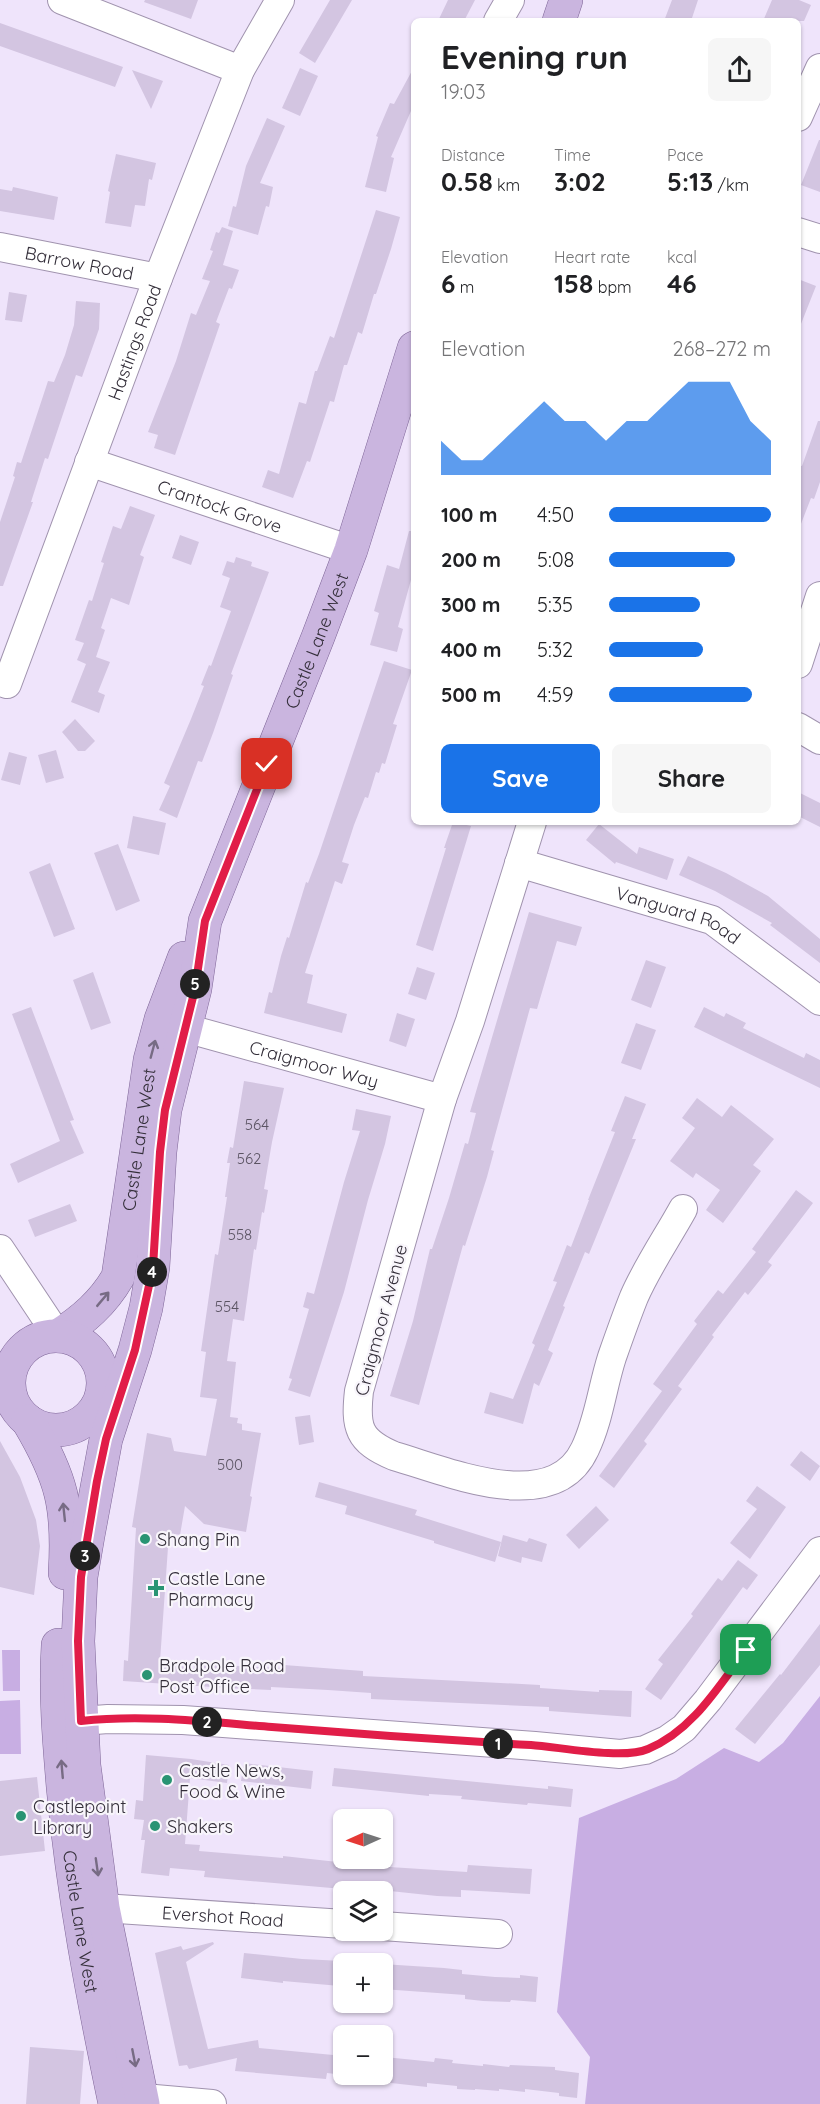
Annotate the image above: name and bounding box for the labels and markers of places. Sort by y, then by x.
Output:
pin [241,738,292,789]
pin: 5 [180,969,210,999]
pin: 4 [137,1257,167,1287]
place label: Shang Pin [157,1528,240,1551]
marker: Shang Pin [138,1532,152,1546]
pin: 3 [70,1541,100,1571]
place label: Castle Lane Pharmacy [168,1567,265,1611]
marker: Castle Lane Pharmacy [149,1581,163,1595]
pin [720,1624,771,1675]
place label: Bradpole Road Post Office [159,1654,285,1698]
marker: Bradpole Road Post Office [140,1668,154,1682]
pin: 2 [192,1707,222,1737]
pin: 1 [483,1729,513,1759]
place label: Castle News, Food & Wine [179,1759,285,1803]
marker: Castle News, Food & Wine [160,1773,174,1787]
place label: Castlepoint Library [33,1795,126,1839]
marker: Castlepoint Library [14,1809,28,1823]
place label: Shakers [167,1815,233,1838]
marker: Shakers [148,1819,162,1833]

